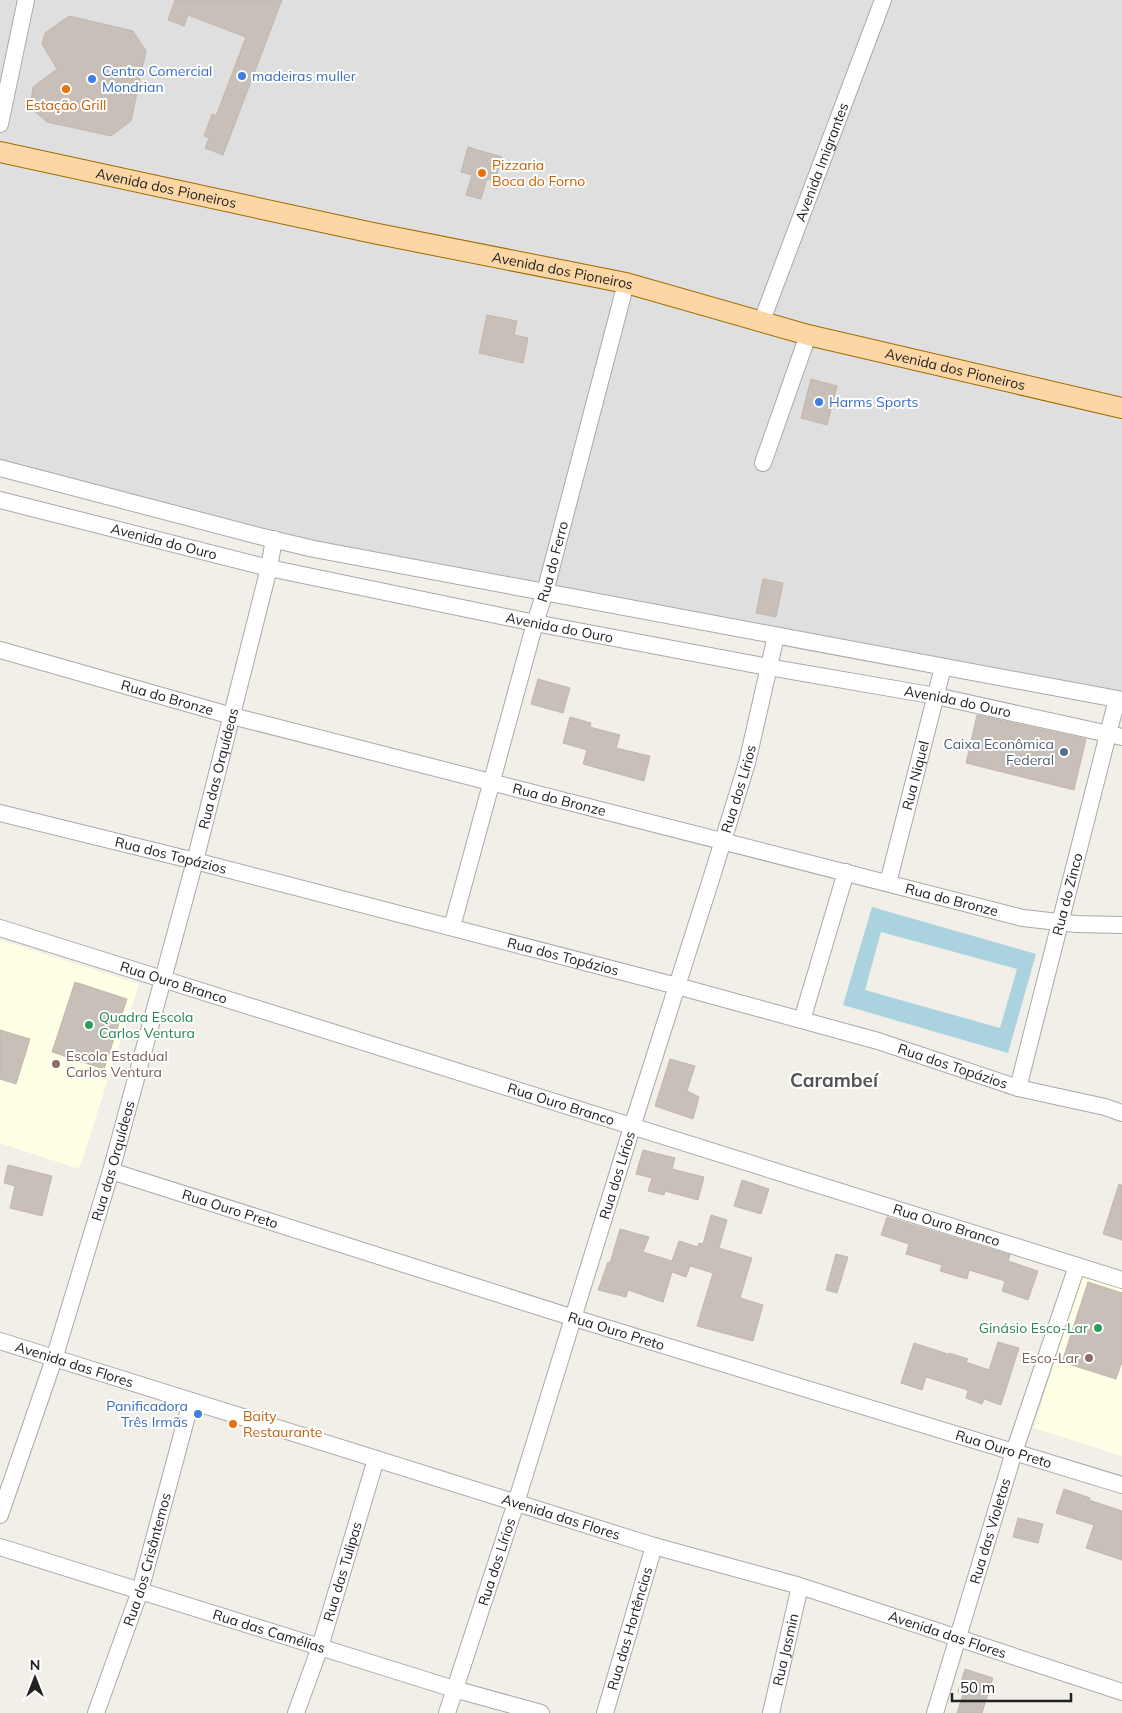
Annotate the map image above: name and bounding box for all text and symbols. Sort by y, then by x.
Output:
place label: Centro Comercial Mondrian [102,62,212,96]
place label: madeiras muller [252,67,357,85]
marker: madeiras muller [236,70,248,82]
marker: Centro Comercial Mondrian [86,73,98,85]
marker: Estação Grill [60,83,72,95]
place label: Estação Grill [26,96,106,114]
street label: Avenida Imigrantes [791,100,852,224]
place label: Pizzaria Boca do Forno [492,156,585,190]
street label: Avenida dos Pioneiros [94,164,238,212]
marker: Pizzaria Boca do Forno [476,167,488,179]
street label: Avenida dos Pioneiros [490,248,635,294]
street label: Avenida dos Pioneiros [883,344,1027,394]
place label: Harms Sports [829,393,919,411]
marker: Harms Sports [813,396,825,408]
street label: Avenida do Ouro [109,519,219,563]
street label: Rua do Ferro [533,519,572,605]
street label: Avenida do Ouro [504,608,615,647]
street label: Rua do Bronze [119,676,216,719]
street label: Avenida do Ouro [903,682,1013,721]
street label: Rua das Orquídeas [194,706,242,831]
place label: Caixa Econômica Federal [943,735,1054,769]
street label: Rua Niquel [898,739,933,812]
street label: Rua dos Lírios [717,743,760,835]
marker: Caixa Econômica Federal [1058,746,1070,758]
street label: Rua do Bronze [511,779,608,820]
street label: Rua dos Topázios [113,833,229,878]
street label: Rua do Zinco [1048,851,1086,937]
street label: Rua do Bronze [903,879,1000,920]
street label: Rua dos Topázios [505,933,621,980]
street label: Rua Ouro Branco [118,957,229,1008]
place label: Quadra Escola Carlos Ventura [99,1008,195,1042]
marker: Quadra Escola Carlos Ventura [83,1019,95,1031]
street label: Rua dos Topázios [896,1039,1010,1093]
place label: Escola Estadual Carlos Ventura [66,1047,168,1081]
marker: Escola Estadual Carlos Ventura [50,1058,62,1070]
district label: Carambeí [790,1068,879,1092]
street label: Rua Ouro Branco [505,1079,617,1129]
street label: Rua das Orquídeas [87,1099,139,1223]
street label: Rua dos Lírios [595,1129,639,1222]
street label: Rua Ouro Preto [180,1185,280,1233]
street label: Rua Ouro Branco [891,1200,1002,1250]
street label: Rua Ouro Preto [566,1308,667,1354]
place label: Ginásio Esco-Lar [979,1319,1089,1337]
marker: Ginásio Esco-Lar [1092,1322,1104,1334]
street label: Avenida das Flores [13,1337,136,1391]
place label: Esco-Lar [1022,1349,1080,1367]
marker: Esco-Lar [1083,1352,1095,1364]
place label: Panificadora Três Irmãs [106,1397,188,1431]
place label: Baity Restaurante [243,1407,322,1441]
marker: Panificadora Três Irmãs [192,1408,204,1420]
marker: Baity Restaurante [227,1418,239,1430]
street label: Rua Ouro Preto [953,1426,1054,1472]
street label: Rua das Violetas [966,1476,1015,1586]
street label: Avenida das Flores [500,1490,623,1544]
street label: Rua dos Crisântemos [119,1491,175,1629]
street label: Rua dos Lírios [474,1516,519,1608]
street label: Rua das Tulipas [319,1519,366,1624]
street label: Rua das Hortências [603,1565,656,1692]
street label: Rua das Camélias [211,1605,328,1657]
street label: Avenida das Flores [886,1607,1009,1662]
street label: Rua Jasmin [768,1612,802,1688]
north arrow [10,1653,60,1703]
text: N [30,1656,40,1674]
scale bar [952,1670,1071,1702]
text: 50 m [960,1678,995,1697]

